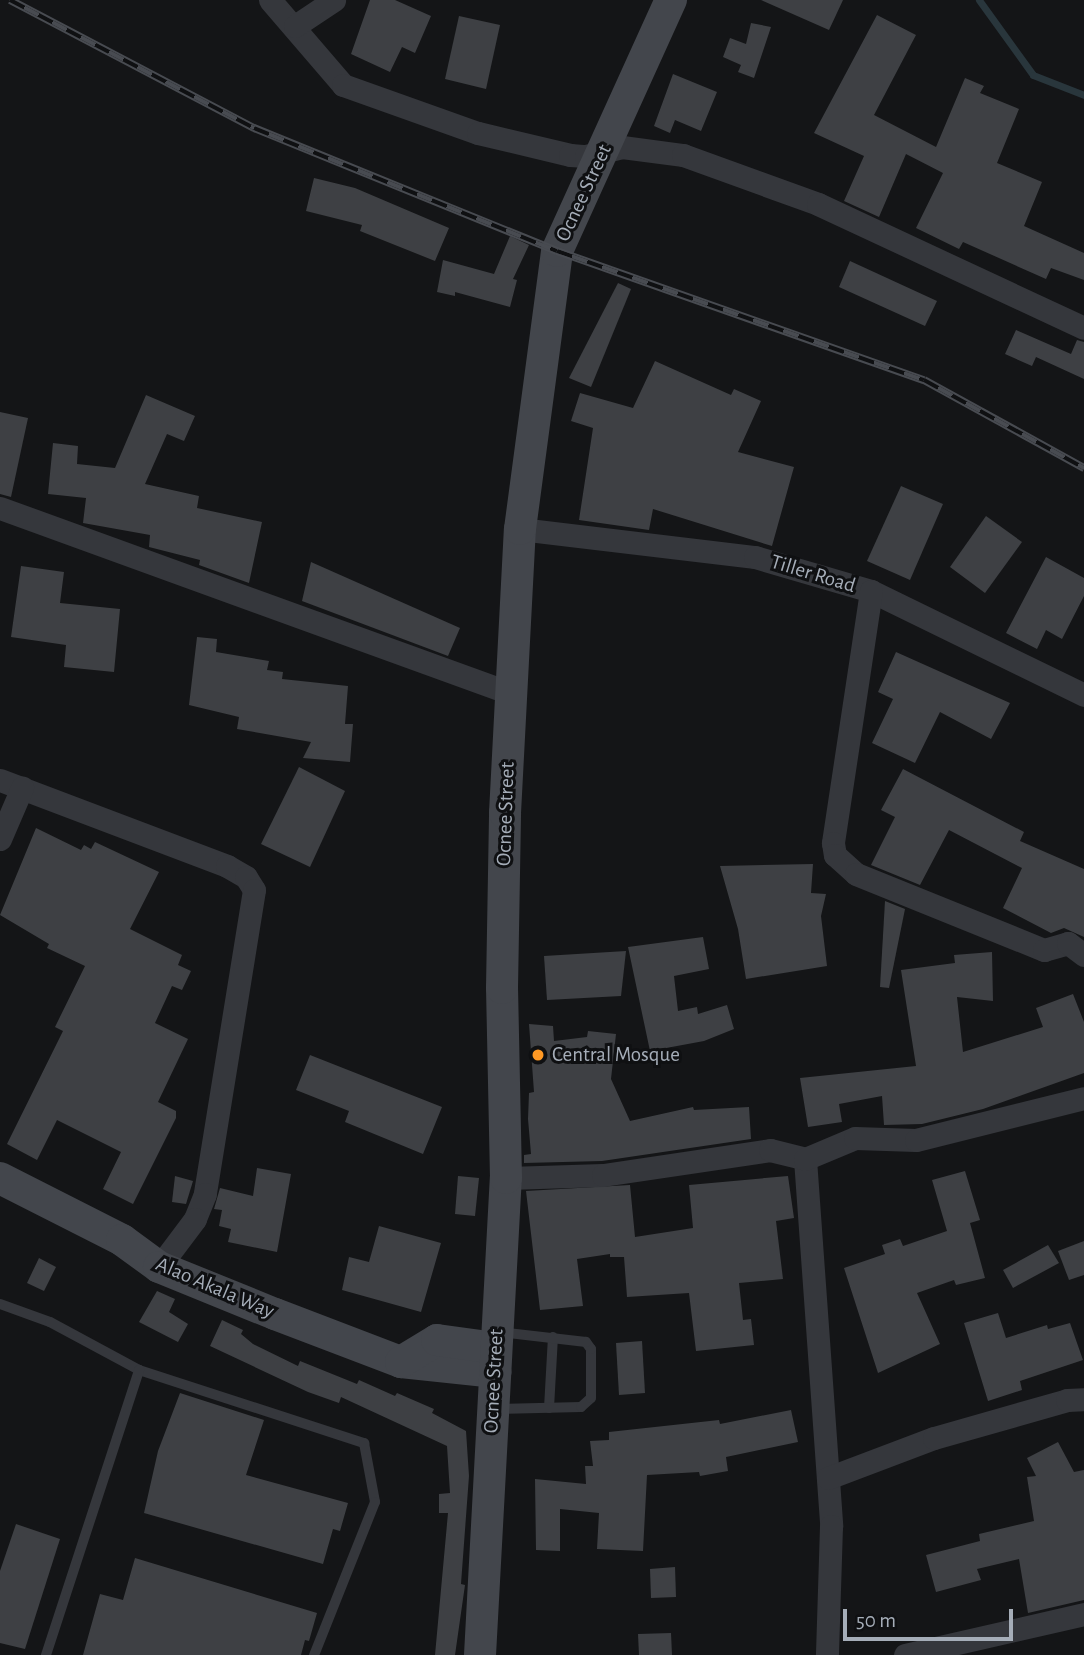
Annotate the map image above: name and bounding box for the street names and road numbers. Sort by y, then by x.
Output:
street label: Ocnee Street [551,140,617,246]
street label: Tiller Road [768,549,858,599]
street label: Ocnee Street [492,761,520,867]
street label: Alao Akala Way [152,1252,278,1324]
street label: Ocnee Street [479,1328,509,1434]

